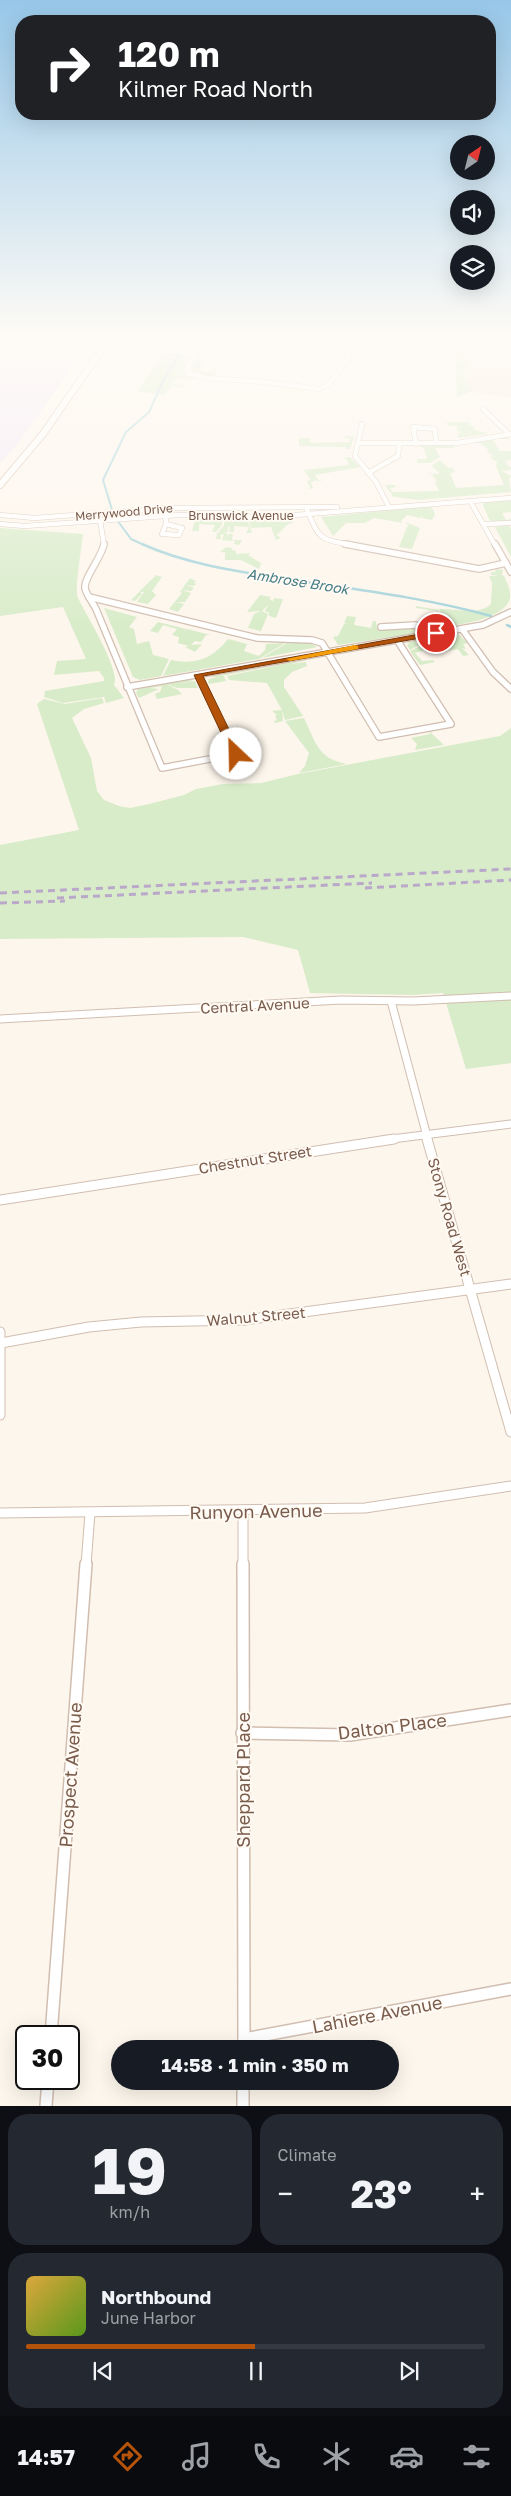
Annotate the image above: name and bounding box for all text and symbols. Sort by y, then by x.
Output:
text: 120 m [118,33,220,75]
icon: right [35,35,100,100]
text: Kilmer Road North [118,75,313,102]
north arrow [450,135,495,180]
map controls [450,135,495,290]
button: sound [450,190,495,235]
button: layers [450,245,495,290]
street label: Merrywood Drive [74,500,174,524]
street label: Brunswick Avenue [188,508,294,523]
water label: Ambrose Brook [246,565,352,598]
pin [415,612,457,654]
icon: arrive [422,619,450,647]
position arrow [209,727,261,779]
street label: Central Avenue [200,993,311,1017]
street label: Chestnut Street [197,1141,313,1177]
street label: Stony Road West [424,1156,476,1278]
street label: Walnut Street [206,1303,306,1329]
street label: Runyon Avenue [189,1499,323,1523]
street label: Prospect Avenue [54,1702,86,1848]
street label: Dalton Place [336,1708,448,1744]
street label: Sheppard Place [232,1712,254,1848]
street label: Lahiere Avenue [310,1991,444,2037]
speed limit sign: 30 [15,2025,80,2090]
text: 14:58 · 1 min · 350 m [161,2053,349,2076]
text: 19 [92,2130,167,2208]
text: Climate [278,2145,337,2165]
text: 23° [351,2171,412,2216]
text: − [278,2177,293,2210]
text: + [470,2177,485,2210]
text: km/h [109,2202,150,2222]
text: Northbound [101,2285,211,2308]
text: June Harbor [101,2308,196,2328]
icon: previous [89,2357,117,2385]
icon: pause [242,2357,270,2385]
icon: next [395,2357,423,2385]
icon: directions [110,2439,145,2474]
icon: music [179,2439,214,2474]
icon: phone [249,2439,284,2474]
icon: climate [319,2439,354,2474]
icon: car [389,2439,424,2474]
icon: filters [459,2439,494,2474]
text: 14:57 [17,2443,75,2470]

